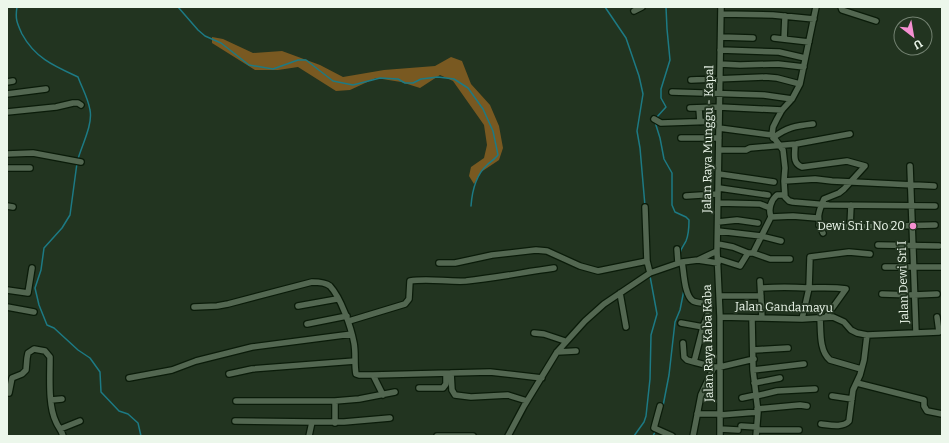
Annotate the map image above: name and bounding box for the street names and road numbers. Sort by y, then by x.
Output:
street label: Jalan Raya Munggu - Kapal [700,64,716,214]
street label: Jalan Dewi Sri I [895,240,911,325]
street label: Jalan Raya Kaba Kaba [700,284,716,403]
street label: Jalan Gandamayu [734,299,834,315]

